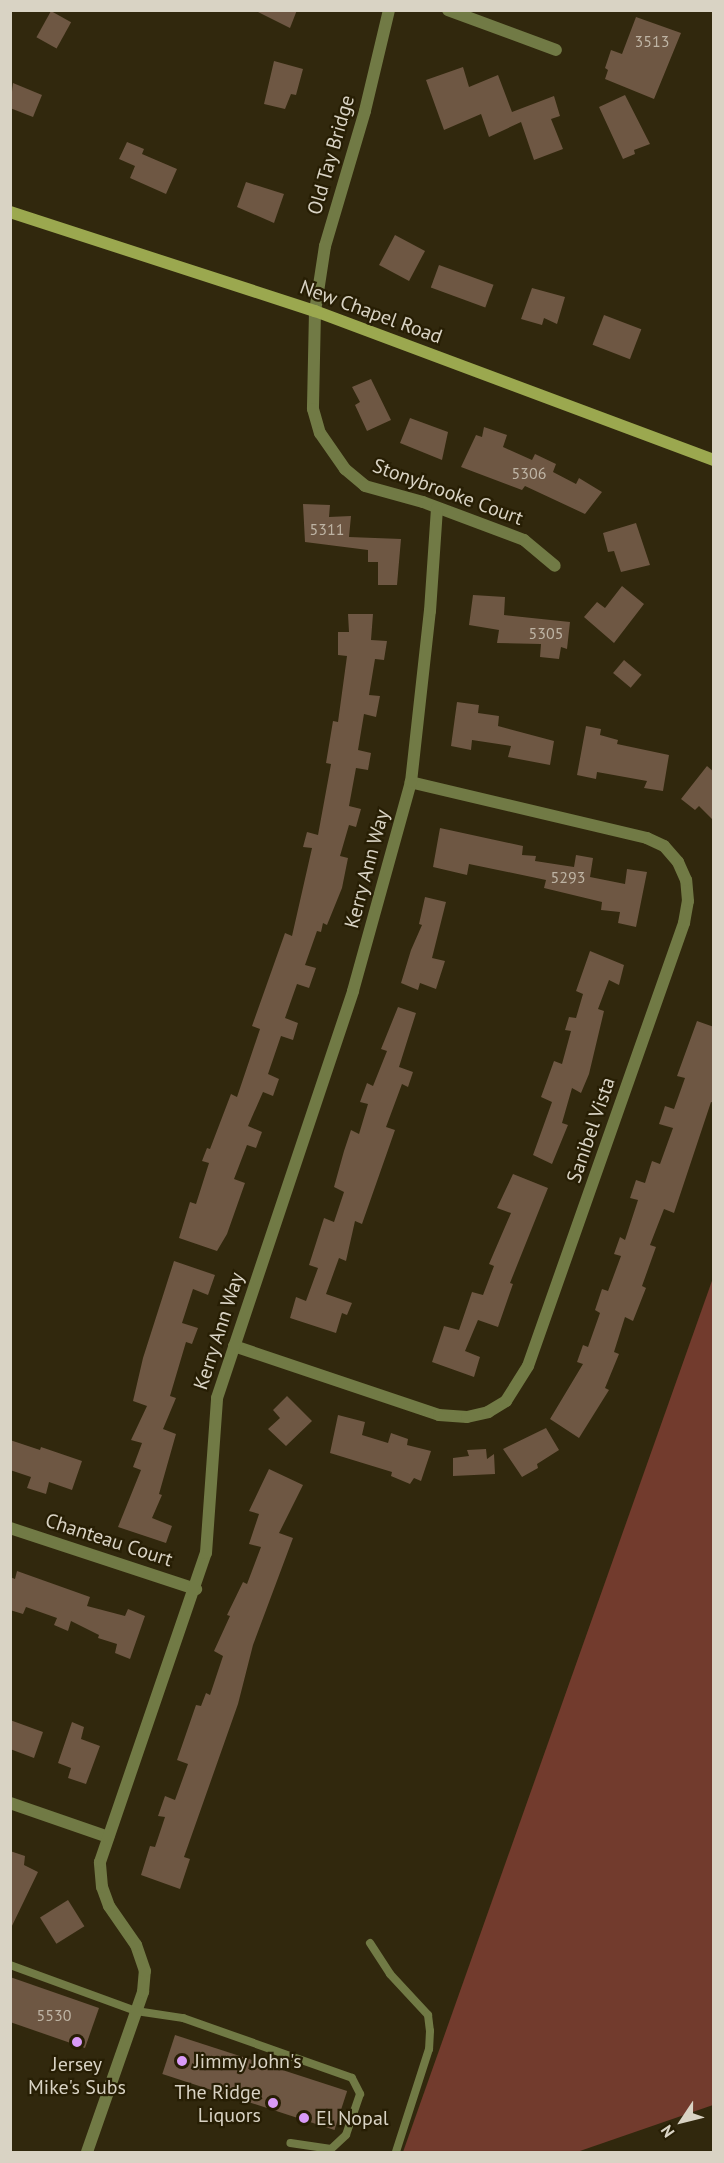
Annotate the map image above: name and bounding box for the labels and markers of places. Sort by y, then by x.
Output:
marker: Jersey Mike's Subs [70,2035,84,2049]
place label: Jimmy John's [194,2049,302,2073]
place label: Jersey Mike's Subs [28,2052,126,2099]
marker: Jimmy John's [175,2054,189,2068]
place label: The Ridge Liquors [175,2080,261,2127]
marker: The Ridge Liquors [266,2096,280,2110]
place label: El Nopal [316,2106,389,2130]
marker: El Nopal [297,2111,311,2125]

